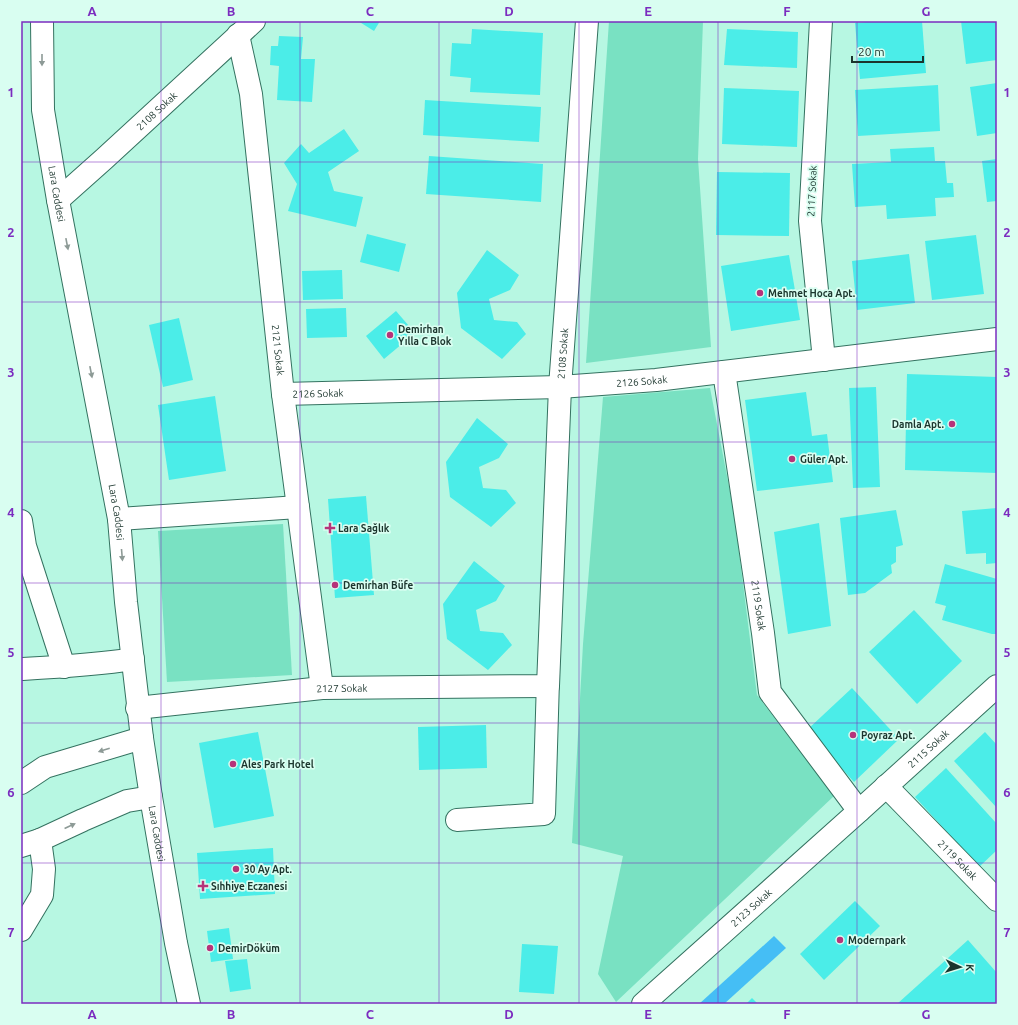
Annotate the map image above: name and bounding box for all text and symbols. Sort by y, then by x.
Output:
text: A [87,4,97,18]
text: B [227,4,236,18]
text: C [366,4,375,18]
text: D [504,4,514,18]
text: E [644,4,652,18]
text: F [783,4,791,18]
text: G [922,4,931,18]
scale bar [852,38,923,64]
text: 20 m [858,45,885,58]
one-way arrow [39,54,45,67]
text: 1 [7,85,15,99]
text: 1 [1003,85,1011,99]
street label: 2108 Sokak [134,89,179,132]
street label: Lara Caddesi [47,165,68,223]
street label: 2117 Sokak [805,165,819,217]
text: 2 [7,225,15,239]
text: 2 [1003,225,1011,239]
one-way arrow [64,238,70,250]
marker: Mehmet Hoca Apt. [755,288,765,298]
place label: Mehmet Hoca Apt. [768,288,856,299]
street label: 2121 Sokak [270,324,287,376]
place label: Demirhan Yılla C Blok [398,324,452,347]
street label: 2108 Sokak [555,327,570,379]
marker: Demirhan Yılla C Blok [385,330,395,340]
text: 3 [7,365,15,379]
one-way arrow [88,365,94,378]
text: 3 [1003,365,1011,379]
street label: 2126 Sokak [616,373,668,388]
street label: 2126 Sokak [292,387,344,399]
place label: Damla Apt. [892,419,945,430]
marker: Damla Apt. [947,419,957,429]
marker: Güler Apt. [787,454,797,464]
place label: Güler Apt. [800,454,849,465]
street label: Lara Caddesi [107,483,126,541]
text: 4 [7,505,15,519]
text: 4 [1003,505,1011,519]
marker: Lara Sağlık [325,523,335,533]
place label: Lara Sağlık [338,523,390,534]
one-way arrow [119,549,125,561]
street label: 2119 Sokak [750,579,768,632]
marker: Demirhan Büfe [330,580,340,590]
place label: Demirhan Büfe [343,580,414,591]
text: 5 [7,645,15,659]
text: 5 [1003,645,1011,659]
street label: 2127 Sokak [316,682,368,694]
street label: 2115 Sokak [906,727,951,770]
marker: Poyraz Apt. [848,730,858,740]
place label: Poyraz Apt. [861,730,916,741]
one-way arrow [98,747,110,753]
marker: Ales Park Hotel [228,759,238,769]
place label: Ales Park Hotel [241,759,314,770]
text: 6 [7,785,15,799]
text: 6 [1003,785,1011,799]
street label: Lara Caddesi [147,805,167,862]
one-way arrow [64,823,76,829]
street label: 2119 Sokak [936,838,980,882]
marker: 30 Ay Apt. [231,864,241,874]
place label: 30 Ay Apt. [244,864,293,875]
marker: Sıhhiye Eczanesi [198,881,208,891]
place label: Sıhhiye Eczanesi [211,881,287,892]
street label: 2123 Sokak [728,886,774,929]
text: 7 [7,925,15,939]
text: 7 [1003,925,1011,939]
marker: Modernpark [835,935,845,945]
place label: Modernpark [848,935,906,946]
marker: DemirDöküm [205,943,215,953]
place label: DemirDöküm [218,943,280,954]
north arrow [940,947,980,987]
text: K [964,964,976,972]
text: A [87,1007,97,1021]
text: B [227,1007,236,1021]
text: C [366,1007,375,1021]
text: D [504,1007,514,1021]
text: E [644,1007,652,1021]
text: F [783,1007,791,1021]
text: G [922,1007,931,1021]

